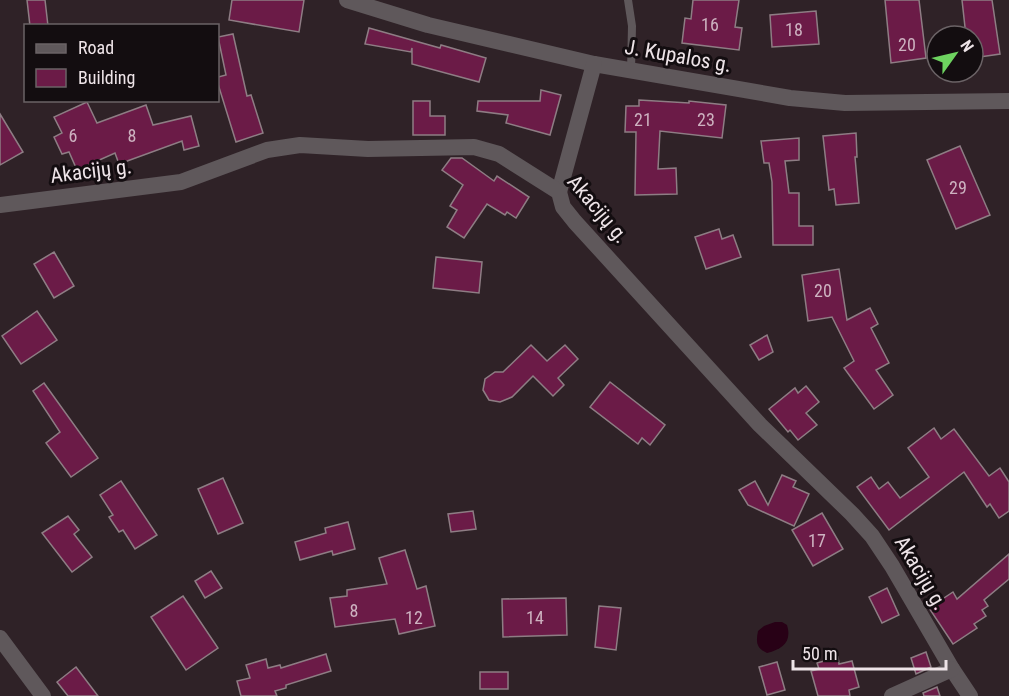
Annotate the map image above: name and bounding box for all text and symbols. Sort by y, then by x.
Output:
house number: 16 [701,14,719,35]
house number: 18 [785,19,803,40]
legend [24,24,219,102]
north arrow [925,24,985,84]
house number: 20 [898,34,916,55]
street label: J. Kupalos g. [623,35,733,77]
text: Road [78,37,114,58]
text: N [956,37,978,55]
text: Building [78,67,135,88]
house number: 21 [634,109,652,130]
house number: 23 [697,109,715,130]
house number: 6 [69,125,77,146]
house number: 8 [128,125,136,146]
street label: Akacijų g. [49,154,133,188]
street label: Akacijų g. [563,170,633,248]
house number: 29 [949,177,967,198]
house number: 20 [814,280,832,301]
house number: 17 [808,530,826,551]
street label: Akacijų g. [890,532,952,614]
house number: 8 [350,600,358,621]
house number: 12 [405,607,423,628]
house number: 14 [526,607,544,628]
scale bar [793,633,946,671]
text: 50 m [802,643,837,664]

